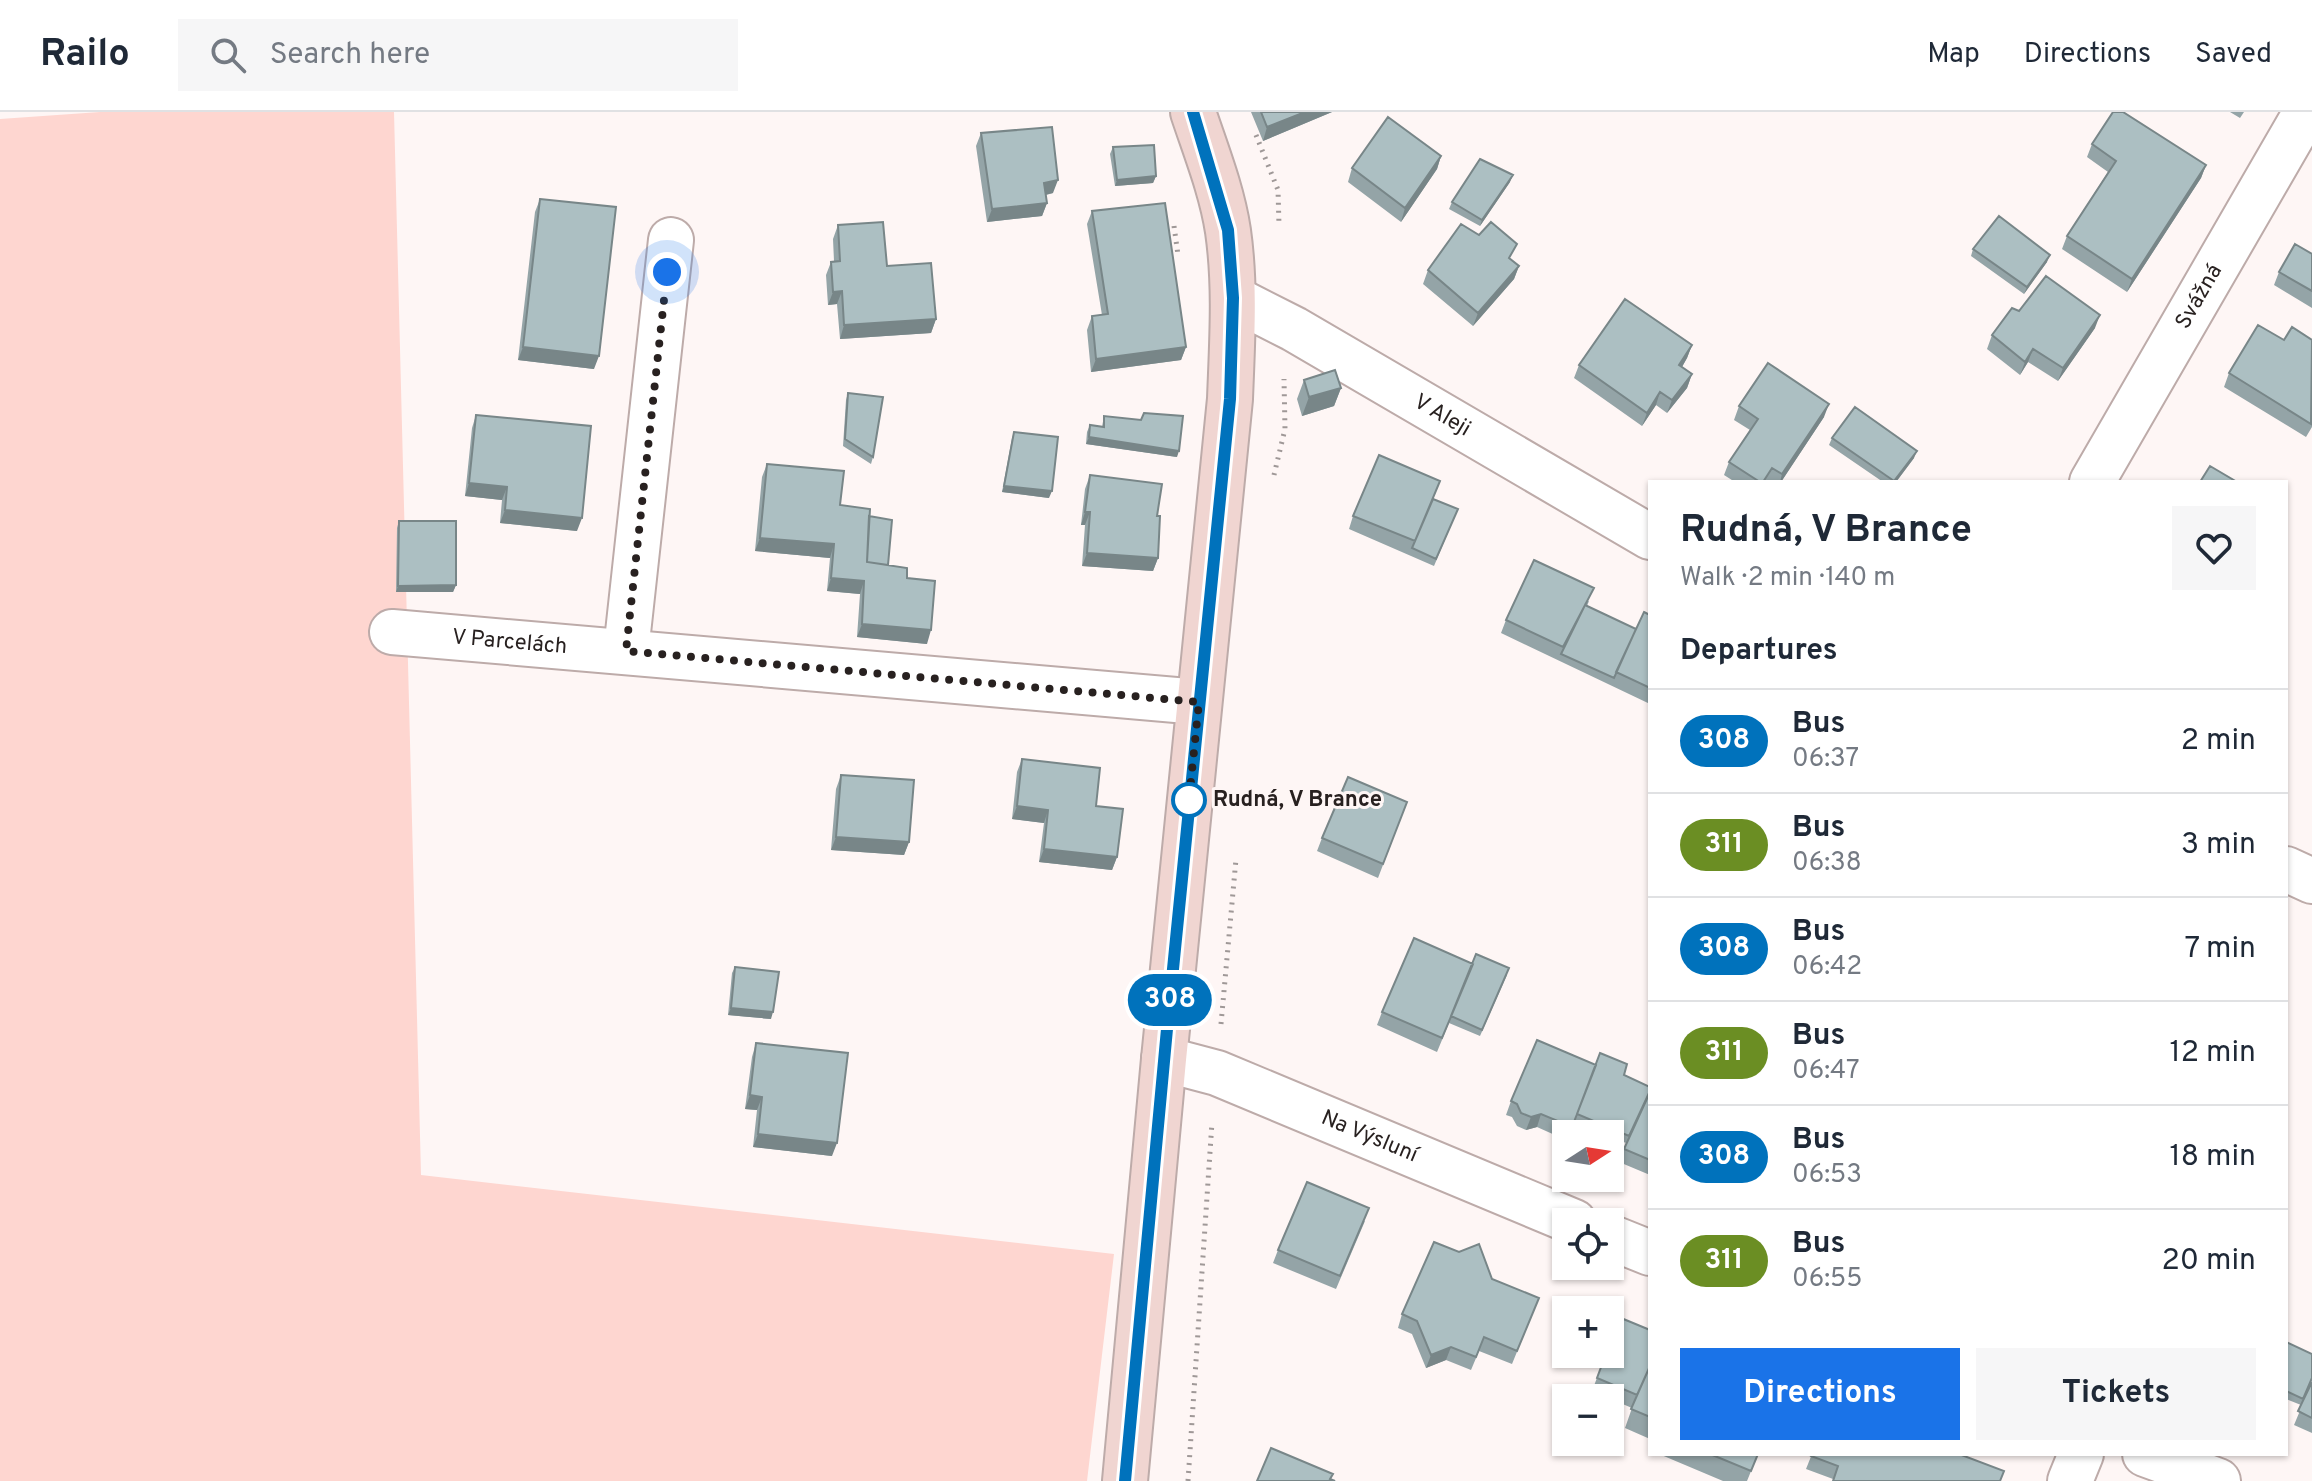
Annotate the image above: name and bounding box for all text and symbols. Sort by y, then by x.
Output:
search box [178,19,738,91]
text: Railo [40,31,130,80]
icon: search [206,33,250,77]
text: Search here [270,37,430,74]
text: Map [1927,37,1980,73]
text: Directions [2024,37,2151,73]
text: Saved [2195,37,2272,73]
your location [647,252,687,292]
street label: Svážná [2170,259,2229,334]
street label: V Aleji [1409,388,1476,443]
button: heart [2172,506,2256,590]
text: Rudná, V Brance [1680,507,1972,556]
text: Walk · 2 min · 140 m [1680,562,1895,595]
street label: V Parcelách [451,624,568,661]
text: Departures [1680,633,1838,670]
text: Bus [1792,706,1845,743]
text: 308 [1698,723,1750,759]
text: 2 min [2181,723,2256,760]
text: 06:37 [1792,743,1859,776]
marker: Rudná, V Brance [1172,783,1206,817]
place label: Rudná, V Brance [1213,787,1382,814]
text: Bus [1792,810,1845,847]
text: 311 [1704,827,1744,863]
text: 3 min [2181,827,2256,864]
text: 06:38 [1792,847,1862,880]
text: Bus [1792,914,1845,951]
text: 308 [1698,931,1750,967]
text: 7 min [2185,931,2256,968]
text: 06:42 [1792,951,1862,984]
line badge: 308 [1124,974,1216,1026]
text: 308 [1144,982,1196,1018]
text: Bus [1792,1018,1845,1055]
text: 311 [1704,1035,1744,1071]
text: 12 min [2169,1035,2256,1072]
text: 06:47 [1792,1055,1860,1088]
street label: Na Výsluní [1317,1105,1424,1170]
north arrow [1552,1120,1624,1192]
map controls [1552,1120,1624,1456]
text: Bus [1792,1122,1845,1159]
text: 308 [1698,1139,1750,1175]
text: 18 min [2170,1139,2256,1176]
text: 06:53 [1792,1159,1862,1192]
button: locate [1552,1208,1624,1280]
text: Bus [1792,1226,1845,1263]
text: 311 [1704,1243,1744,1279]
text: 20 min [2161,1243,2256,1280]
text: 06:55 [1792,1263,1862,1296]
button: + [1552,1296,1624,1368]
button: Directions [1680,1348,1960,1440]
button: Tickets [1976,1348,2256,1440]
button: − [1552,1384,1624,1456]

